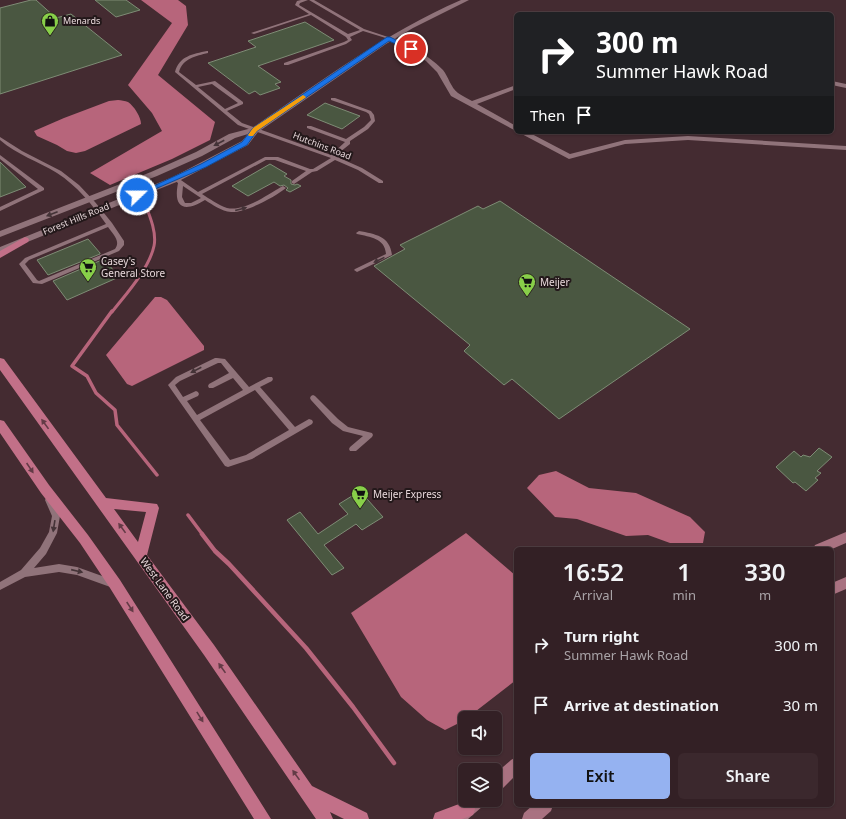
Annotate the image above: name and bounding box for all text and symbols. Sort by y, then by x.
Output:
shop icon: Menards [40,11,60,36]
place label: Menards [63,14,100,27]
text: 300 m [596,23,679,61]
icon: right [530,28,582,80]
pin [394,32,428,66]
icon: arrive [400,38,422,60]
text: Summer Hawk Road [596,59,768,83]
icon: arrive [573,104,595,126]
text: Then [530,105,565,125]
street label: Hutchins Road [291,128,353,163]
one-way arrow [213,140,225,147]
position arrow [116,174,158,216]
street label: Forest Hills Road [41,199,111,238]
one-way arrow [235,205,247,211]
one-way arrow [46,211,58,217]
place label: Casey's General Store [101,254,166,280]
one-way arrow [373,256,384,263]
supermarket icon: Casey's General Store [78,257,98,282]
supermarket icon: Meijer [517,272,537,297]
place label: Meijer [540,275,570,289]
one-way arrow [191,367,202,373]
one-way arrow [40,418,49,429]
one-way arrow [26,462,34,473]
supermarket icon: Meijer Express [350,484,370,509]
place label: Meijer Express [373,487,442,501]
one-way arrow [51,520,57,532]
one-way arrow [118,523,126,534]
street label: West Lane Road [137,555,193,623]
text: 16:52 [562,555,624,588]
text: 1 [677,555,691,588]
text: 330 [744,555,786,588]
one-way arrow [70,569,83,575]
text: Arrival [573,586,613,604]
text: min [672,586,696,604]
text: m [759,586,771,604]
one-way arrow [126,602,134,613]
text: Turn right [564,626,639,646]
icon: right [530,634,552,656]
text: 300 m [774,635,818,655]
text: Summer Hawk Road [564,646,688,664]
one-way arrow [218,663,226,674]
icon: arrive [530,694,552,716]
text: Arrive at destination [564,695,719,715]
text: 30 m [783,695,818,715]
map controls [458,711,502,807]
button: sound [458,711,502,755]
one-way arrow [196,712,204,722]
button: Exit [530,753,670,799]
button: Share [678,753,818,799]
button: layers [458,763,502,807]
one-way arrow [292,770,300,780]

